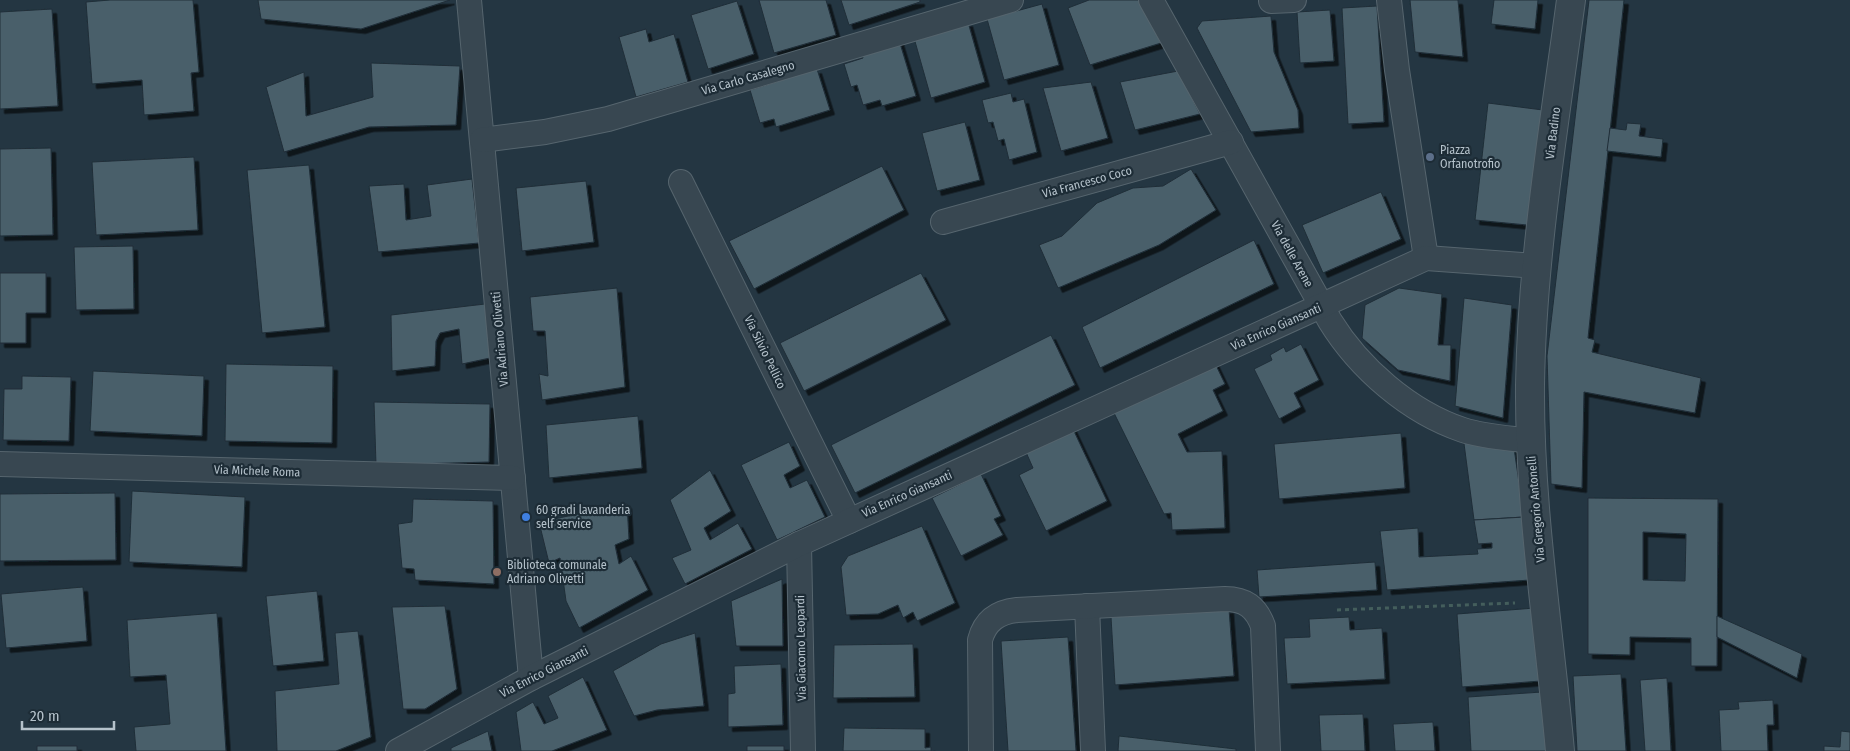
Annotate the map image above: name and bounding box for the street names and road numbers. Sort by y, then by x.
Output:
street label: Via Carlo Casalegno [700,58,796,98]
street label: Via Badino [1543,106,1563,160]
street label: Via Francesco Coco [1041,163,1133,201]
street label: Via delle Arene [1268,218,1316,290]
street label: Via Adriano Olivetti [489,291,511,387]
street label: Via Enrico Giansanti [1229,301,1323,353]
street label: Via Silvio Pellico [741,313,789,391]
street label: Via Gregorio Antonelli [1524,455,1548,563]
street label: Via Michele Roma [214,462,301,480]
street label: Via Enrico Giansanti [860,468,954,520]
street label: Via Giacomo Leopardi [793,595,809,701]
street label: Via Enrico Giansanti [498,644,590,700]

